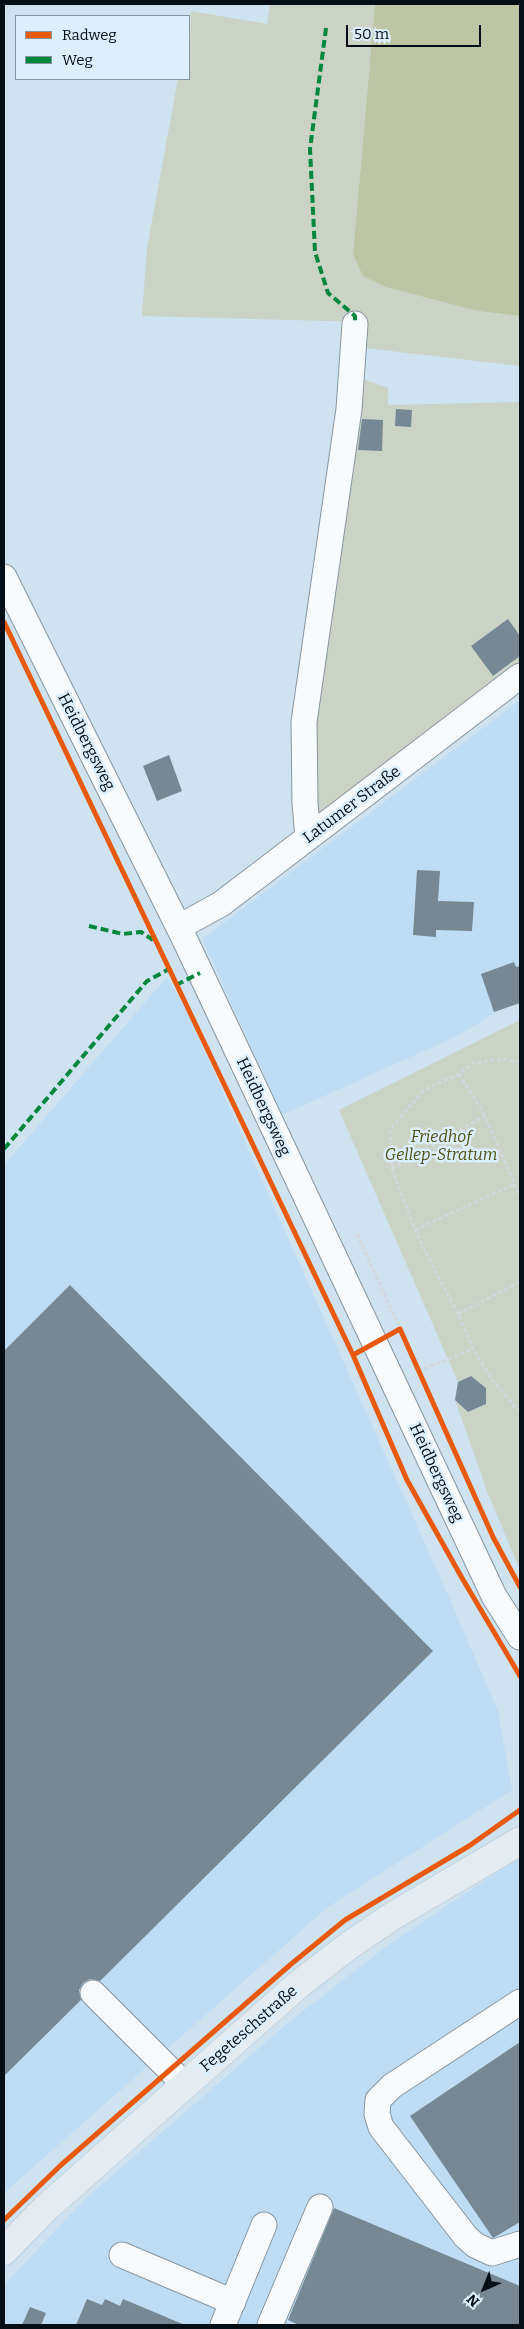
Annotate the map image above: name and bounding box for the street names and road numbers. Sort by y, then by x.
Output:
street label: Heidbergsweg [53,690,119,794]
street label: Latumer Straße [300,762,404,848]
street label: Heidbergsweg [232,1055,294,1159]
street label: Heidbergsweg [405,1421,467,1525]
street label: Fegeteschstraße [197,1982,301,2076]

